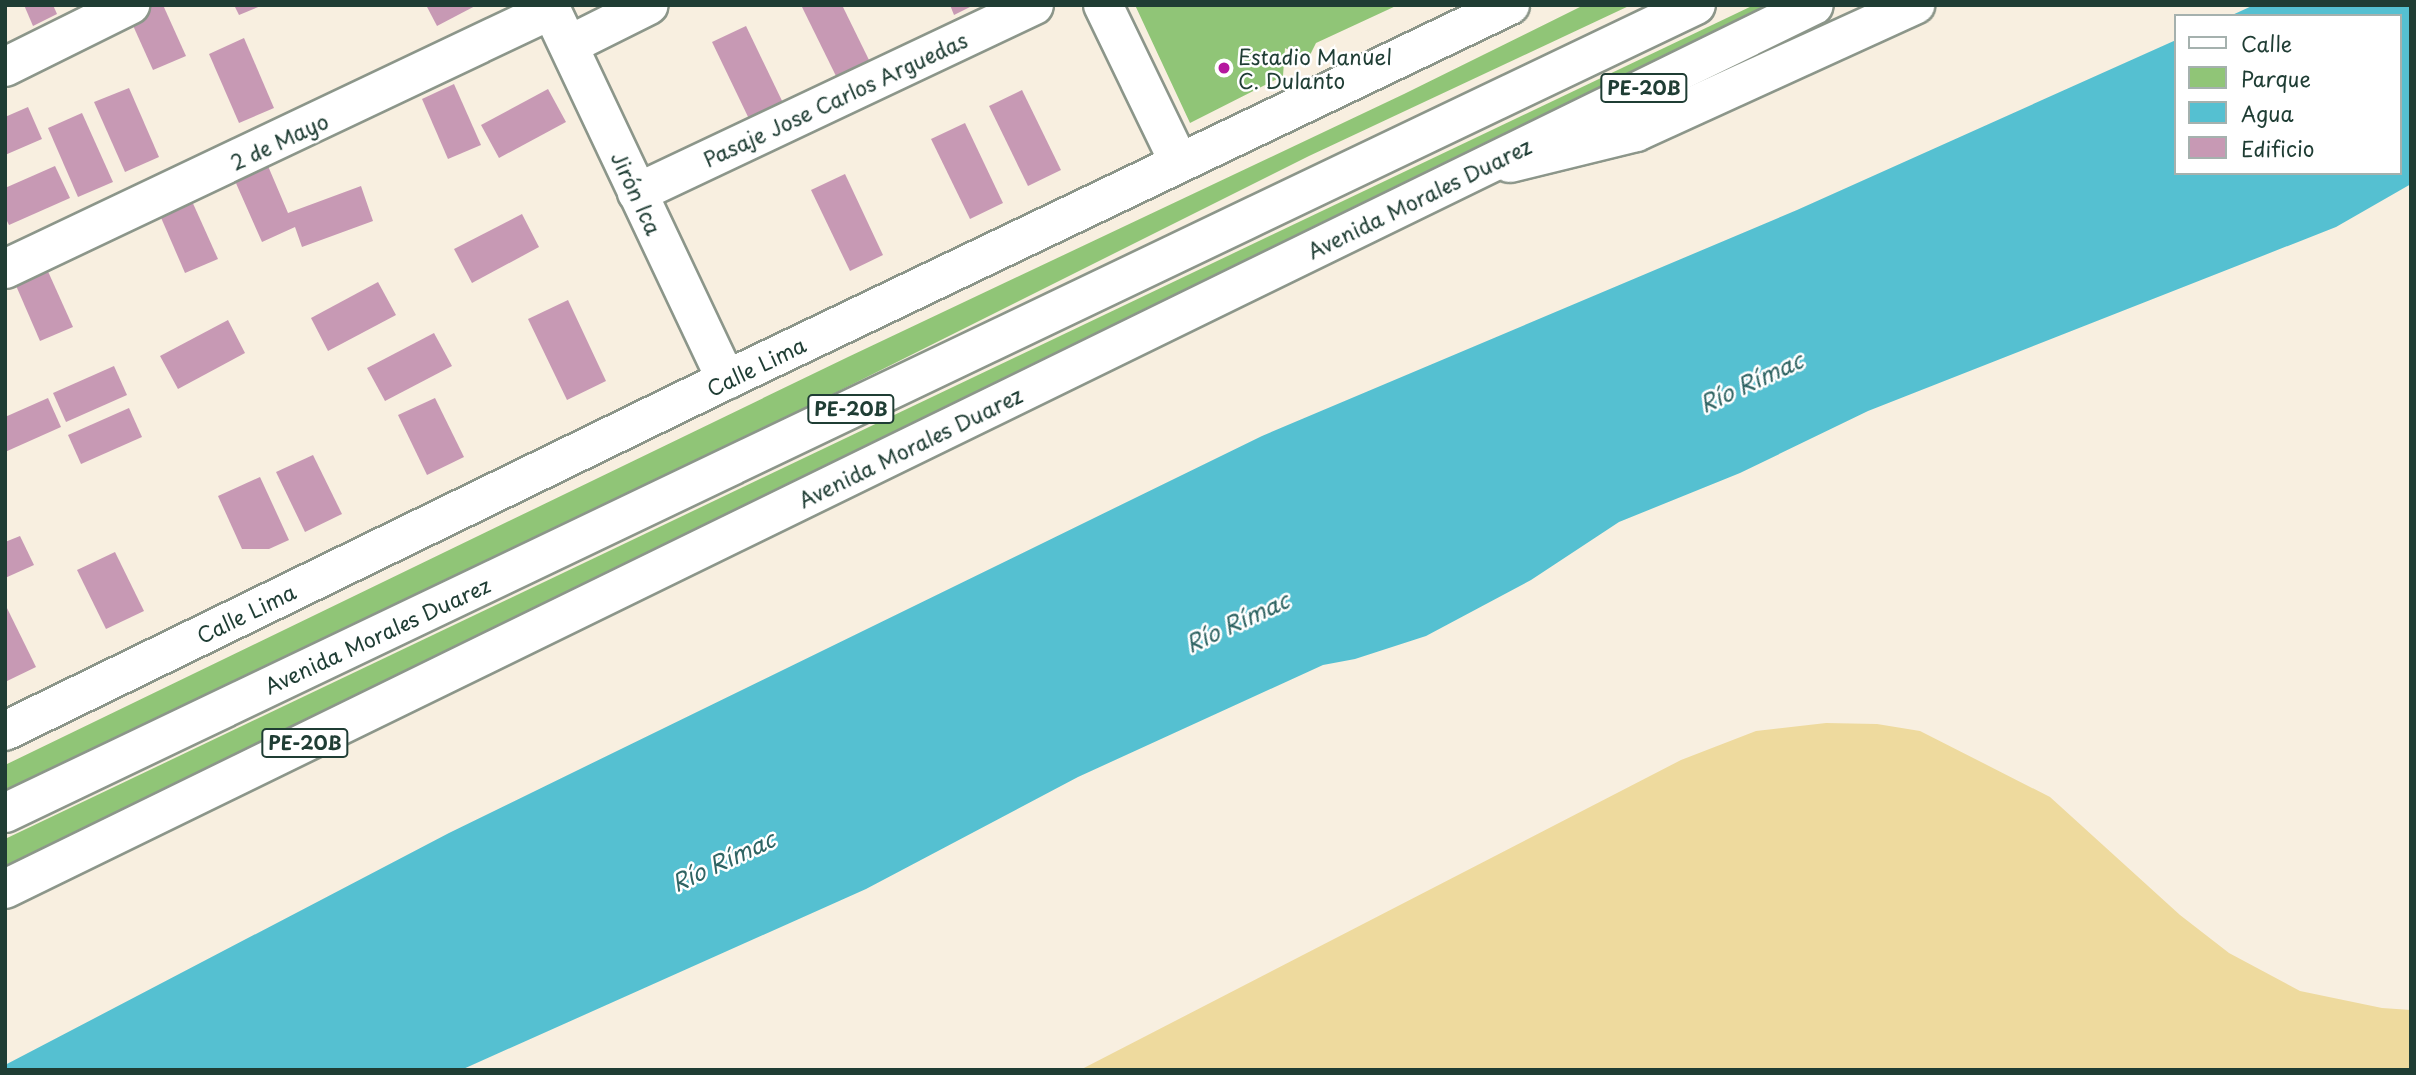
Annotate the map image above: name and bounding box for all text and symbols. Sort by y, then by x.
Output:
legend [2174,14,2402,175]
street label: Pasaje Jose Carlos Arguedas [700,27,970,171]
text: Calle [2241,27,2292,59]
place label: Estadio Manuel C. Dulanto [1238,43,1393,93]
marker: Estadio Manuel C. Dulanto [1216,60,1232,76]
text: Parque [2241,62,2311,94]
road number: PE-20B [1600,72,1688,104]
text: Agua [2241,97,2294,129]
street label: 2 de Mayo [225,107,333,175]
street label: Avenida Morales Duarez [1302,132,1536,264]
text: Edificio [2241,132,2314,164]
street label: Jirón Ica [607,148,667,238]
street label: Calle Lima [702,331,810,401]
water label: Río Rímac [1695,346,1807,418]
street label: Avenida Morales Duarez [793,381,1027,513]
road number: PE-20B [807,394,895,424]
street label: Avenida Morales Duarez [259,571,495,699]
street label: Calle Lima [192,578,300,648]
water label: Río Rímac [1181,586,1293,658]
road number: PE-20B [261,728,349,758]
water label: Río Rímac [667,825,779,897]

